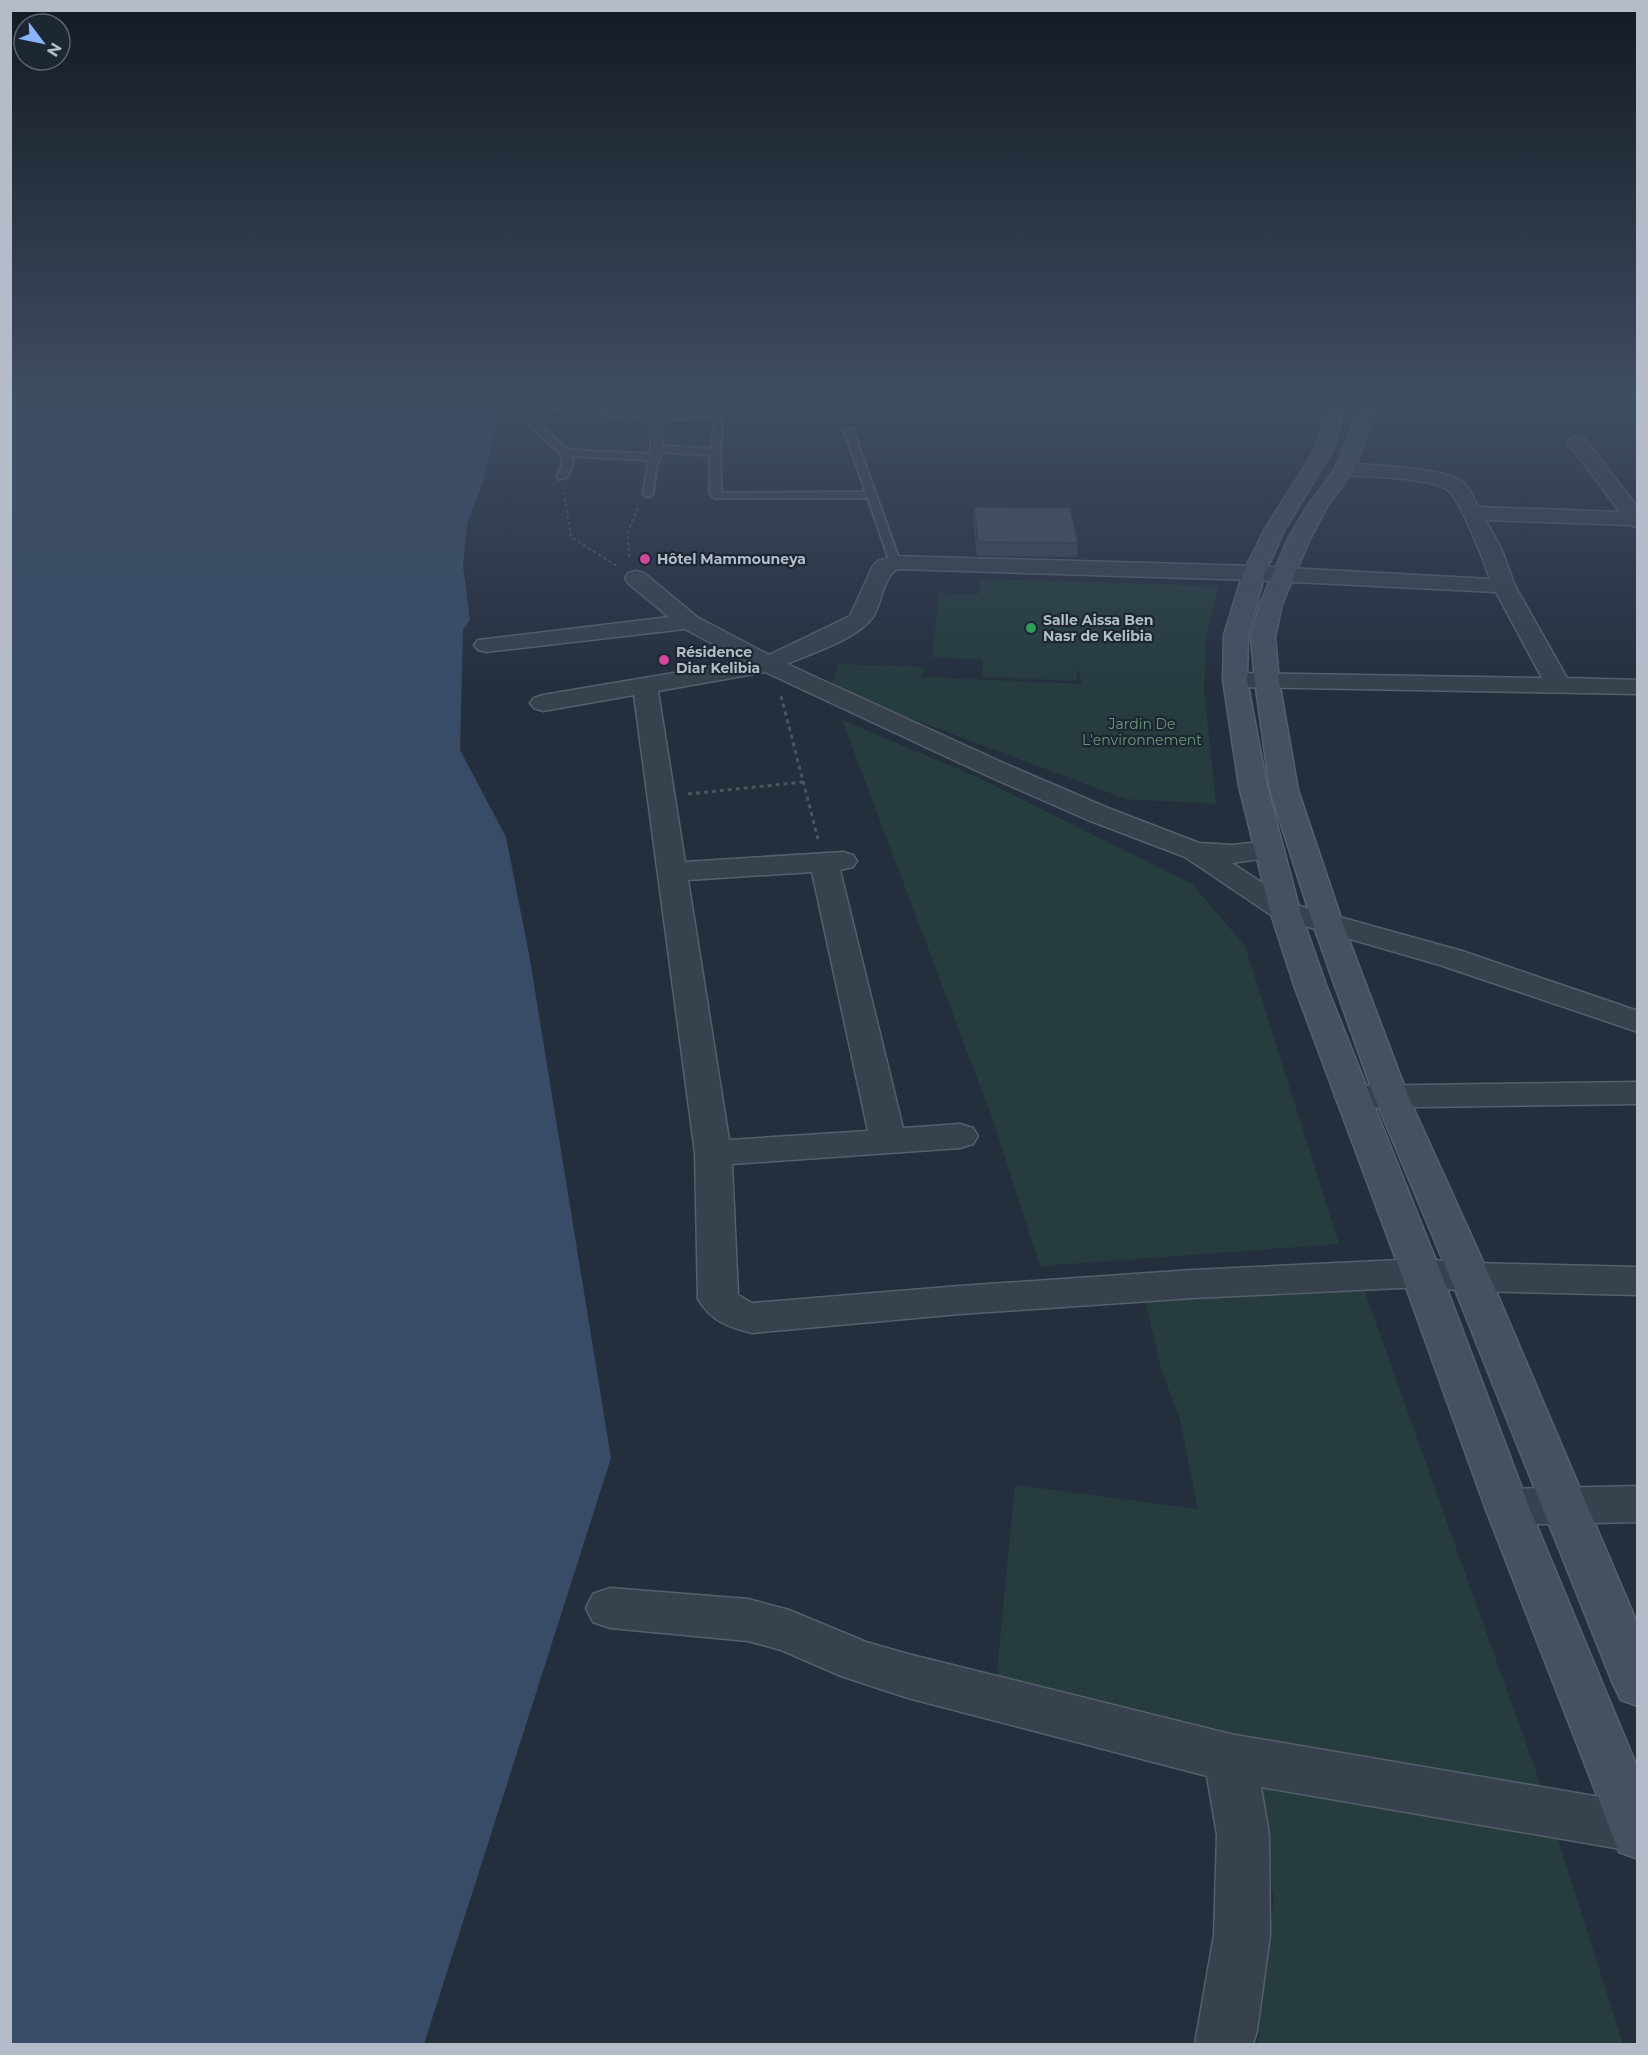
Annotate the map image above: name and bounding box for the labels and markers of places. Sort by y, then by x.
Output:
place label: Hôtel Mammouneya [657,550,806,568]
marker: Hôtel Mammouneya [638,552,652,566]
place label: Salle Aissa Ben Nasr de Kelibia [1043,611,1153,645]
marker: Salle Aissa Ben Nasr de Kelibia [1024,621,1038,635]
place label: Résidence Diar Kelibia [676,643,760,677]
marker: Résidence Diar Kelibia [657,653,671,667]

